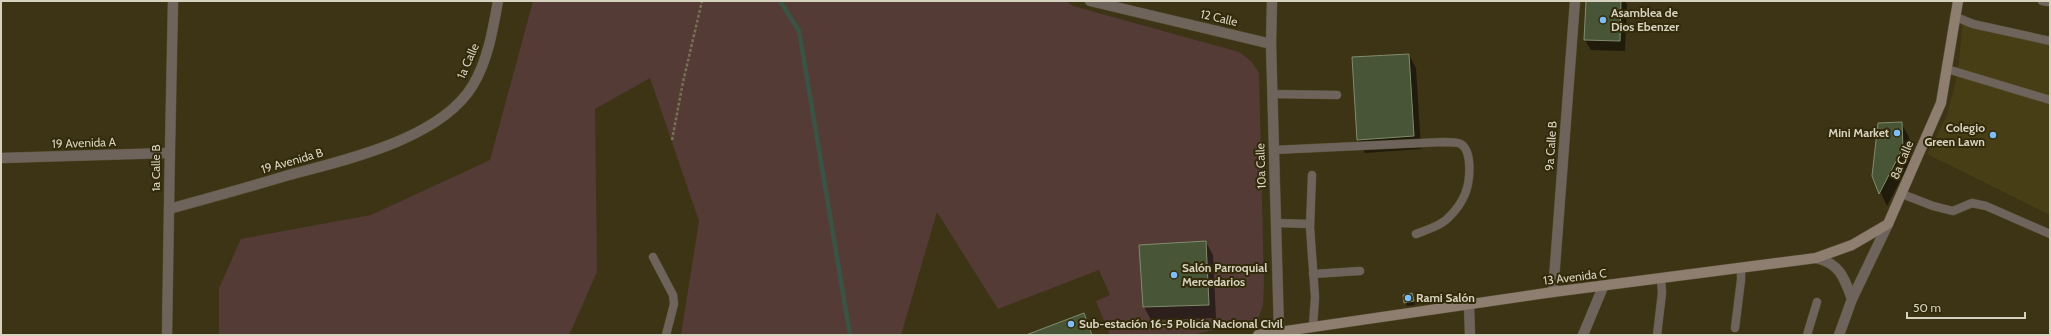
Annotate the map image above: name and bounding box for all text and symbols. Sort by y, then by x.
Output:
place label: Asamblea de Dios Ebenzer [1611,5,1679,34]
street label: 12 Calle [1199,6,1239,29]
marker: Asamblea de Dios Ebenzer [1598,15,1608,25]
street label: 1a Calle [453,41,482,81]
street label: 9a Calle B [1541,120,1560,171]
place label: Colegio Green Lawn [1924,120,1985,149]
place label: Mini Market [1828,125,1889,140]
marker: Mini Market [1892,128,1902,138]
marker: Colegio Green Lawn [1988,130,1998,140]
street label: 19 Avenida A [52,134,117,151]
street label: 8a Calle [1887,138,1916,181]
street label: 10a Calle [1252,143,1269,189]
street label: 1a Calle B [148,144,163,192]
street label: 19 Avenida B [259,145,325,177]
place label: Salón Parroquial Mercedarios [1182,260,1267,289]
street label: 13 Avenida C [1542,265,1608,288]
marker: Salón Parroquial Mercedarios [1169,270,1179,280]
place label: Rami Salón [1416,290,1475,305]
marker: Rami Salón [1403,293,1413,303]
scale bar [1907,294,2025,320]
text: 50 m [1913,300,1941,315]
place label: Sub-estación 16-5 Policía Nacional Civil [1079,316,1283,331]
marker: Sub-estación 16-5 Policía Nacional Civil [1066,319,1076,329]

